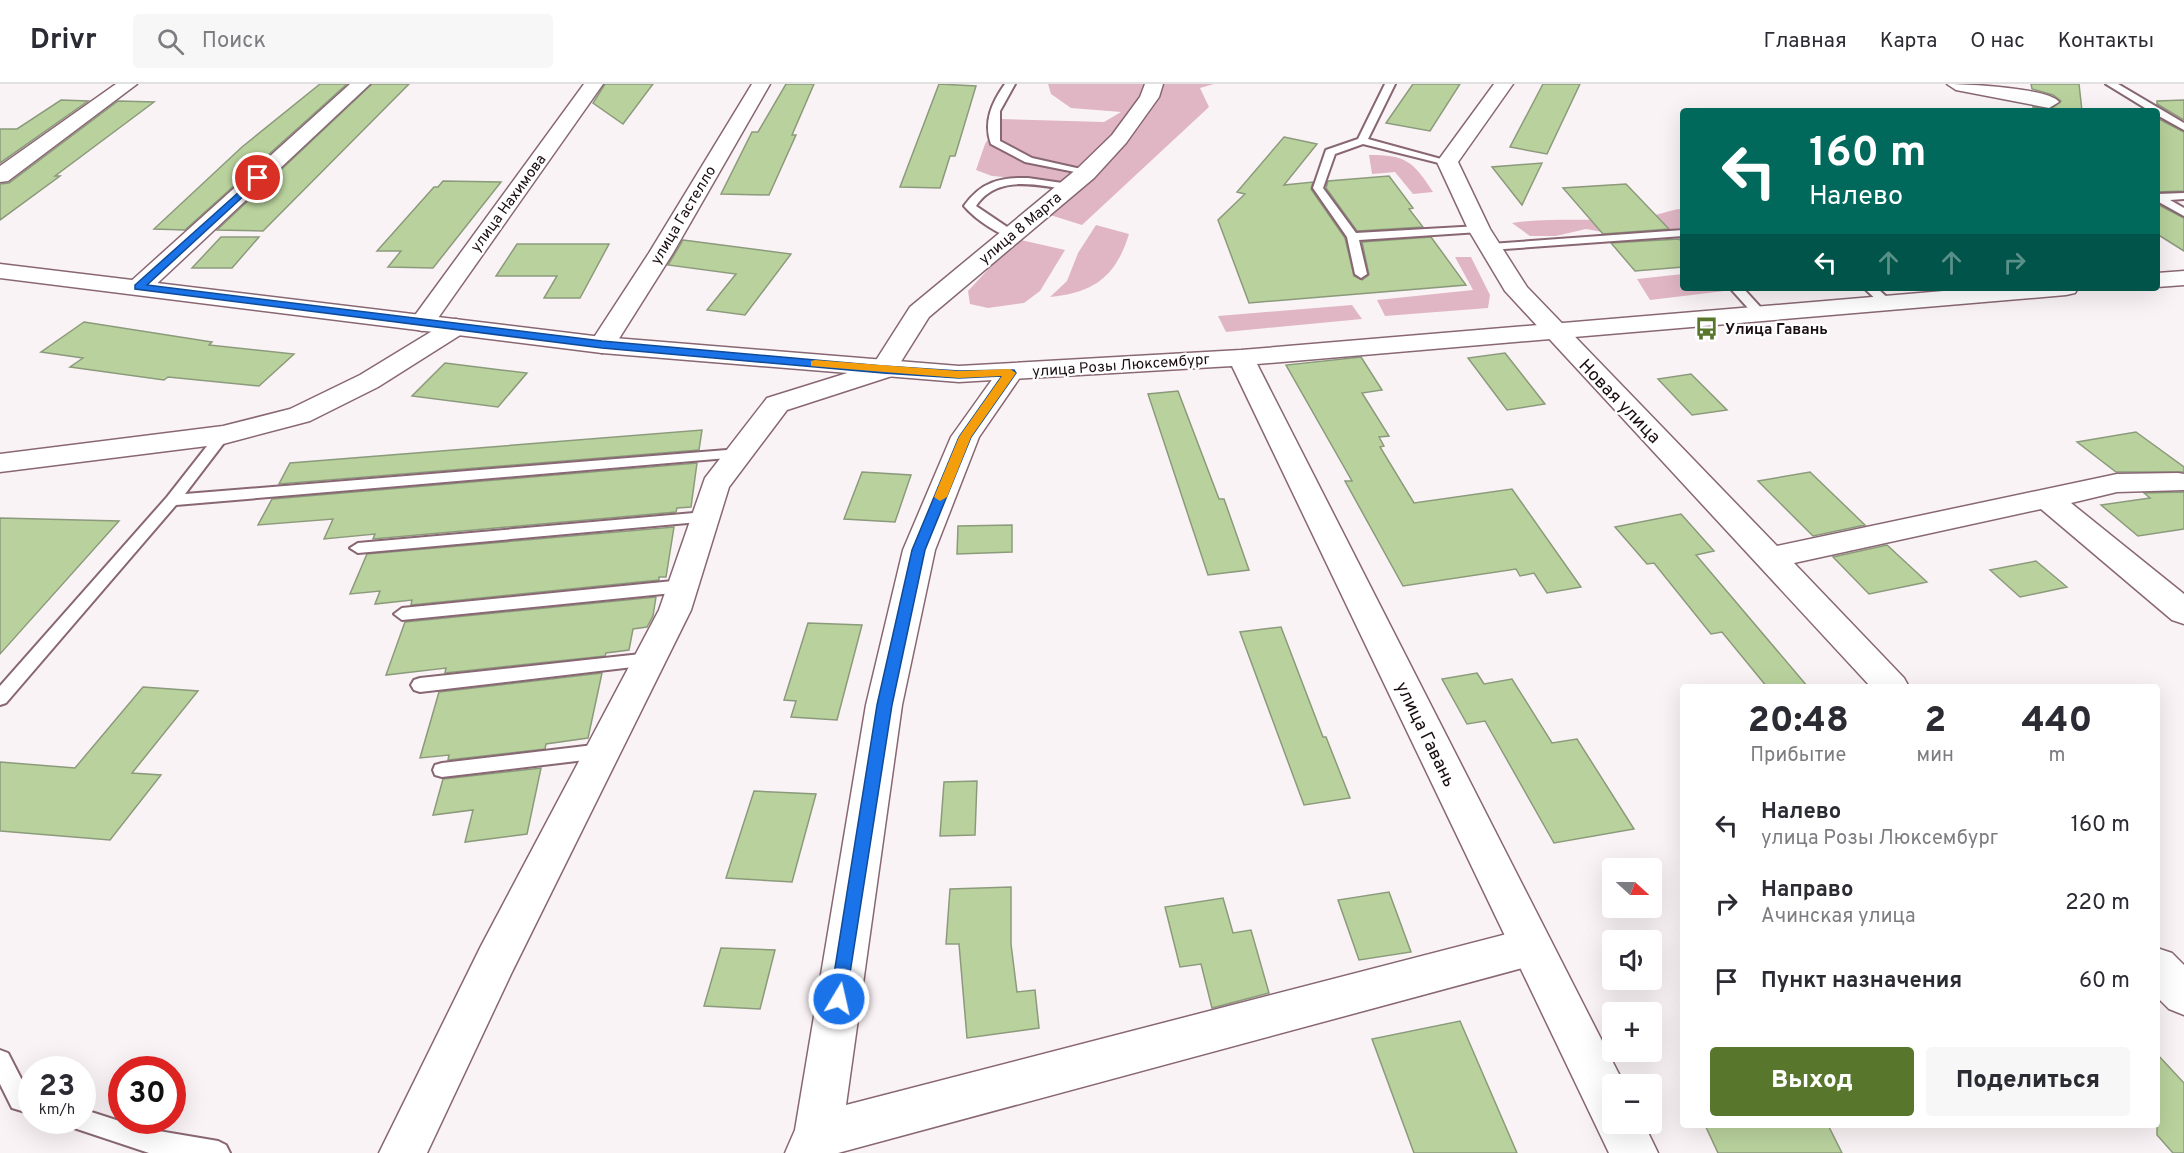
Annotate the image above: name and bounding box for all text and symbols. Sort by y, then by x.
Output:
search box [133,14,553,68]
text: Drivr [30,23,97,59]
icon: search [154,25,187,58]
text: Поиск [202,28,266,55]
text: Главная [1763,28,1847,55]
text: Карта [1880,28,1937,55]
text: О нас [1970,28,2025,55]
text: Контакты [2058,28,2154,55]
text: 160 m [1809,128,1927,181]
icon: left [1710,132,1788,210]
street label: улица Нахимова [467,151,551,257]
pin [232,152,283,203]
icon: arrive [241,161,274,194]
street label: улица Гастелло [647,163,721,269]
text: Налево [1809,180,1903,214]
street label: улица 8 Марта [976,189,1066,269]
icon: left [1809,246,1842,279]
icon: ahead [1872,246,1905,279]
icon: ahead [1935,246,1968,279]
icon: right [1998,246,2031,279]
bus stop icon: Улица Гавань [1694,316,1720,342]
place label: Улица Гавань [1725,321,1828,340]
street label: улица Розы Люксембург [1032,351,1211,382]
street label: Новая улица [1573,355,1665,449]
street label: улица Гавань [1389,678,1460,791]
text: 20:48 [1748,699,1849,745]
text: 2 [1924,699,1946,745]
text: 440 [2022,699,2092,745]
text: Прибытие [1750,743,1846,769]
text: мин [1917,743,1954,769]
text: m [2048,743,2065,769]
text: Налево [1761,799,1841,826]
icon: left [1710,809,1743,842]
text: 160 m [2071,812,2130,839]
text: улица Розы Люксембург [1761,826,1998,852]
north arrow [1602,858,1662,918]
map controls [1602,858,1662,1134]
text: Направо [1761,877,1853,904]
icon: right [1710,887,1743,920]
text: 220 m [2065,890,2130,917]
text: Ачинская улица [1761,904,1916,930]
button: sound [1602,930,1662,990]
icon: arrive [1710,965,1743,998]
position arrow [807,967,871,1031]
text: Пункт назначения [1761,968,1962,995]
text: 60 m [2079,968,2130,995]
button: + [1602,1002,1662,1062]
button: Выход [1710,1047,1914,1116]
button: Поделиться [1926,1047,2130,1116]
speed limit sign: 30 [108,1056,186,1134]
text: 23 [39,1069,75,1106]
button: − [1602,1074,1662,1134]
text: km/h [39,1101,75,1120]

